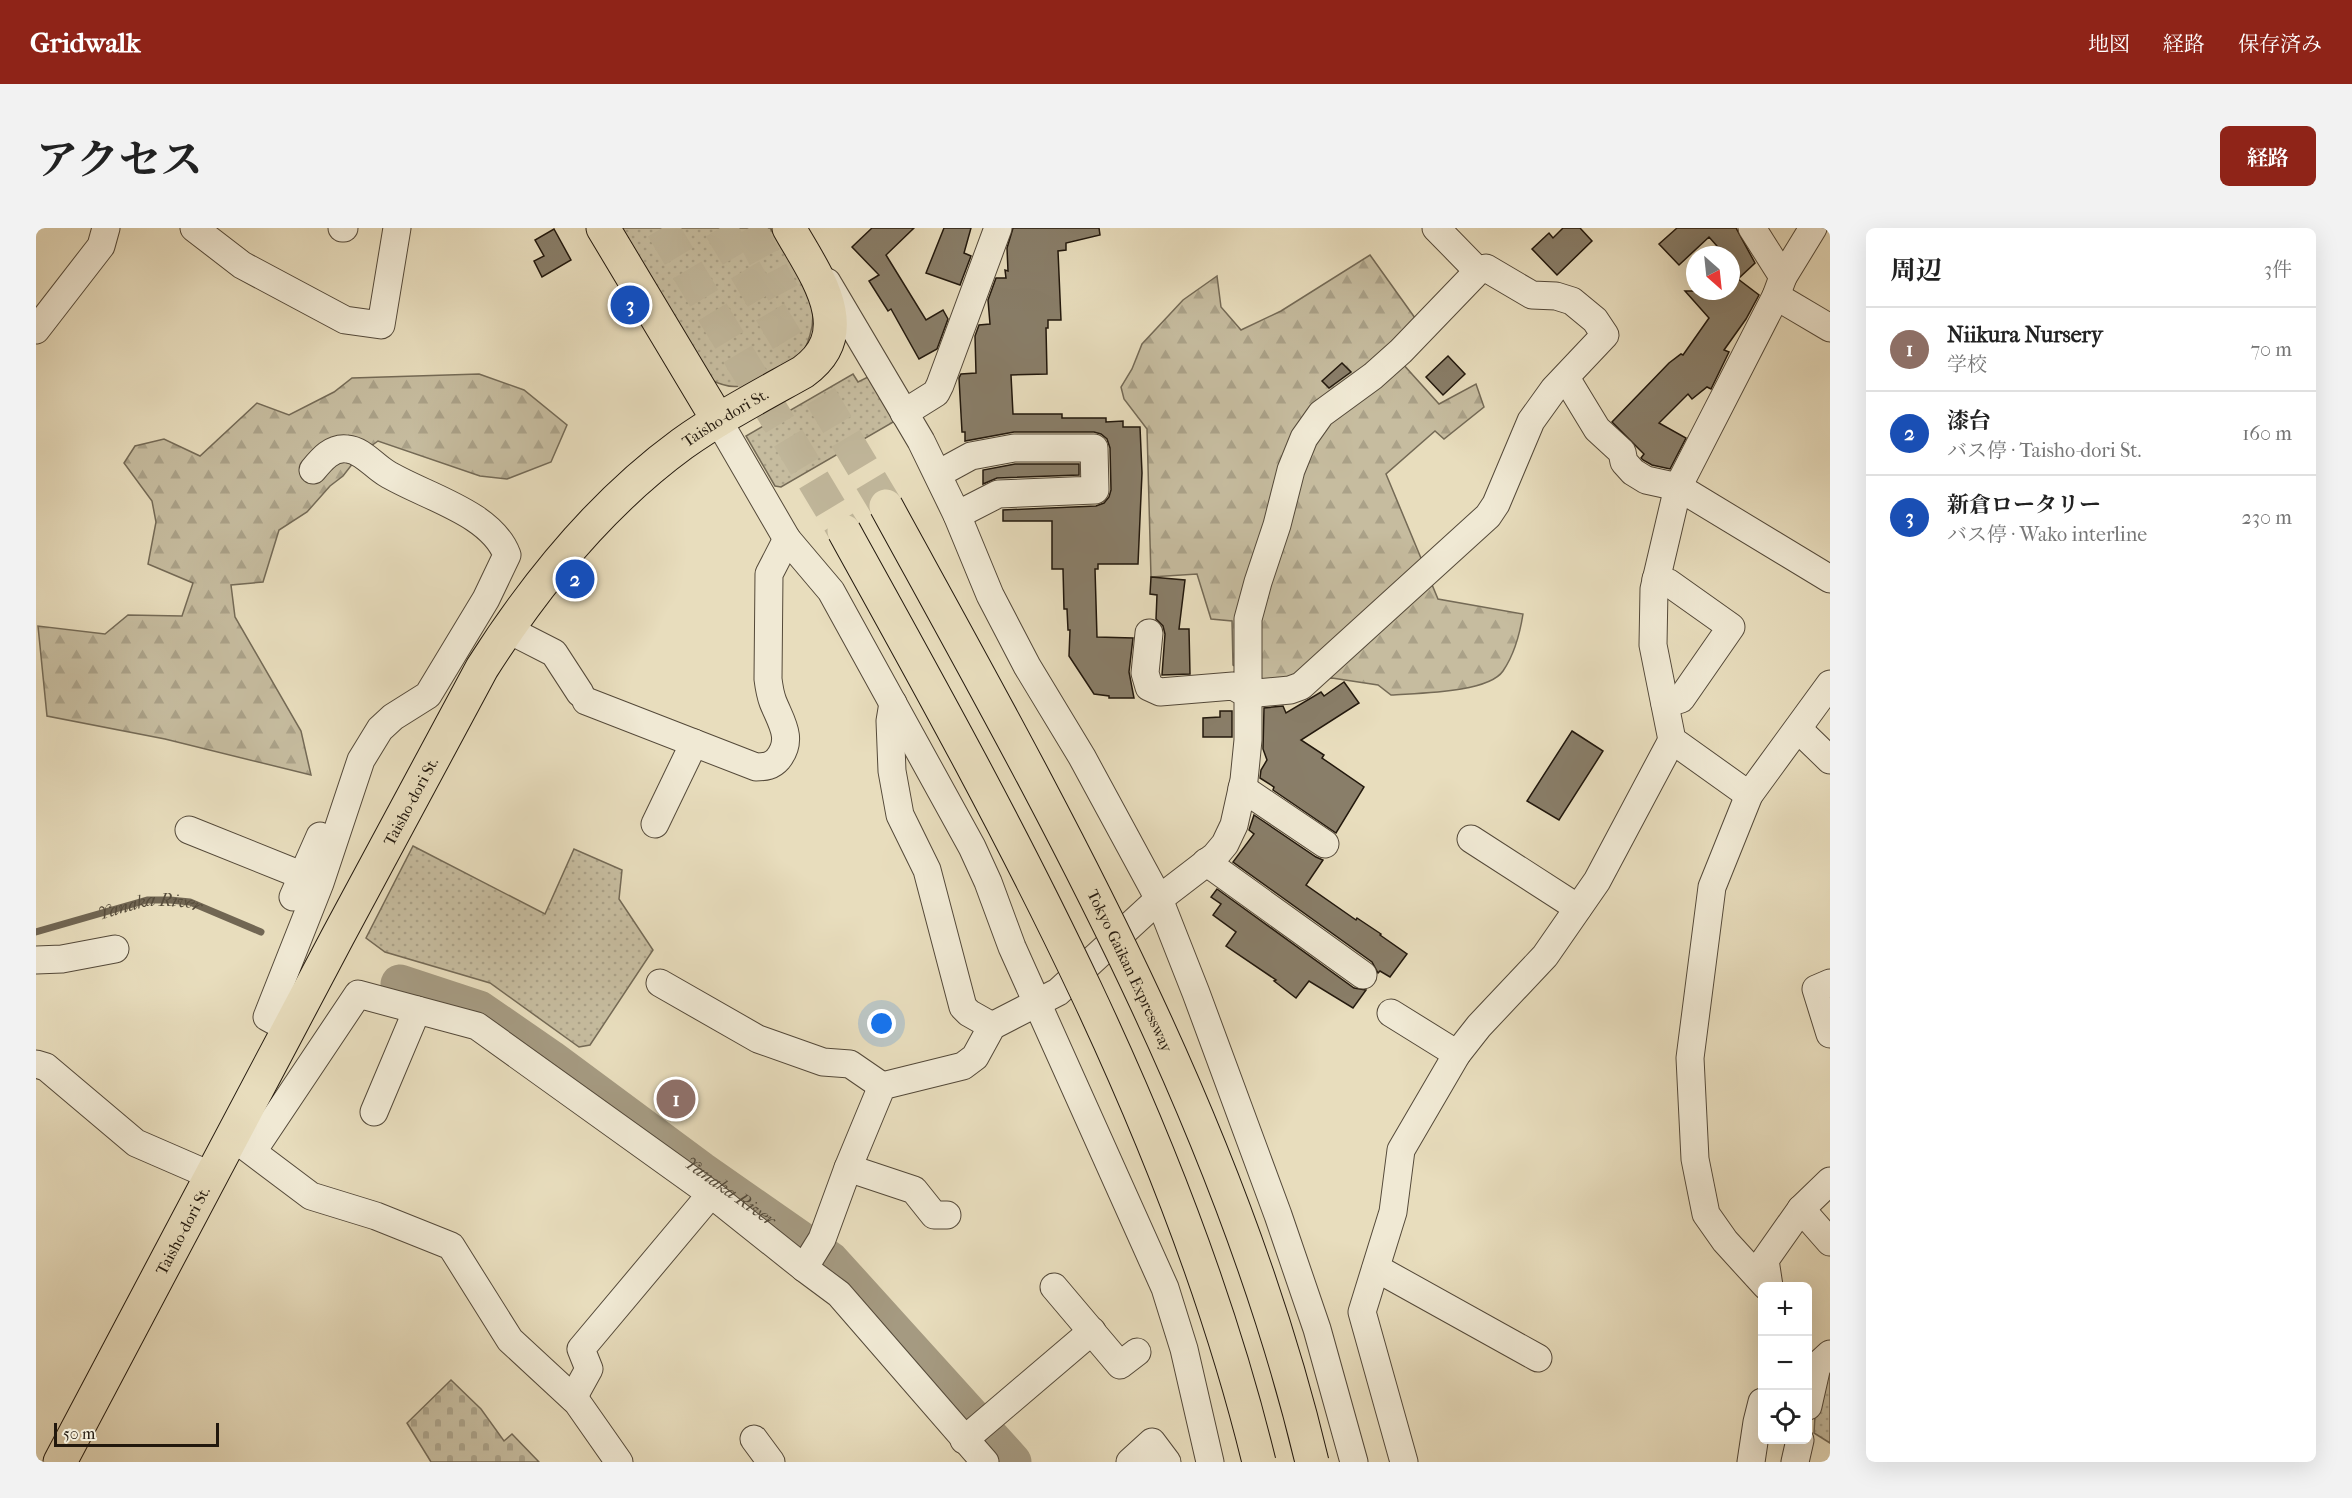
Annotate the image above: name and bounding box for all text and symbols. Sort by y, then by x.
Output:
text: Gridwalk [30,26,141,59]
text: 地図 [2088,32,2130,56]
text: 経路 [2163,32,2205,56]
text: 保存済み [2238,32,2322,56]
button: 経路 [2220,126,2316,186]
text: アクセス [36,136,203,185]
north arrow [1686,246,1740,300]
text: 周辺 [1890,255,1942,286]
text: 3件 [2264,258,2292,281]
pin: 3 [610,282,650,328]
text: Niikura Nursery [1947,322,2103,348]
text: 1 [1906,338,1913,361]
text: 70 m [2250,338,2292,361]
text: 学校 [1947,353,1987,376]
street label: Taisho-dori St. [679,384,772,451]
text: 漆台 [1947,408,1991,434]
text: 2 [1904,422,1915,445]
text: 160 m [2242,422,2292,445]
text: バス停 · Taisho-dori St. [1947,439,2141,462]
text: 新倉ロータリー [1947,492,2101,518]
text: 3 [1905,506,1914,529]
text: 230 m [2242,506,2292,529]
text: バス停 · Wako interline [1947,523,2147,546]
pin: 2 [556,556,594,602]
street label: Taisho-dori St. [379,754,442,849]
street label: Tokyo Gaikan Expressway [1083,886,1177,1055]
water label: Yanaka River [96,890,207,925]
your location [867,1009,896,1038]
pin: 1 [656,1076,696,1122]
water label: Yanaka River [681,1153,781,1232]
street label: Taisho-dori St. [152,1183,214,1278]
map controls [1758,1282,1812,1444]
button: + [1758,1282,1812,1336]
button: − [1758,1336,1812,1390]
button: locate [1758,1390,1812,1444]
scale bar [54,1420,219,1448]
text: 50 m [63,1424,95,1443]

